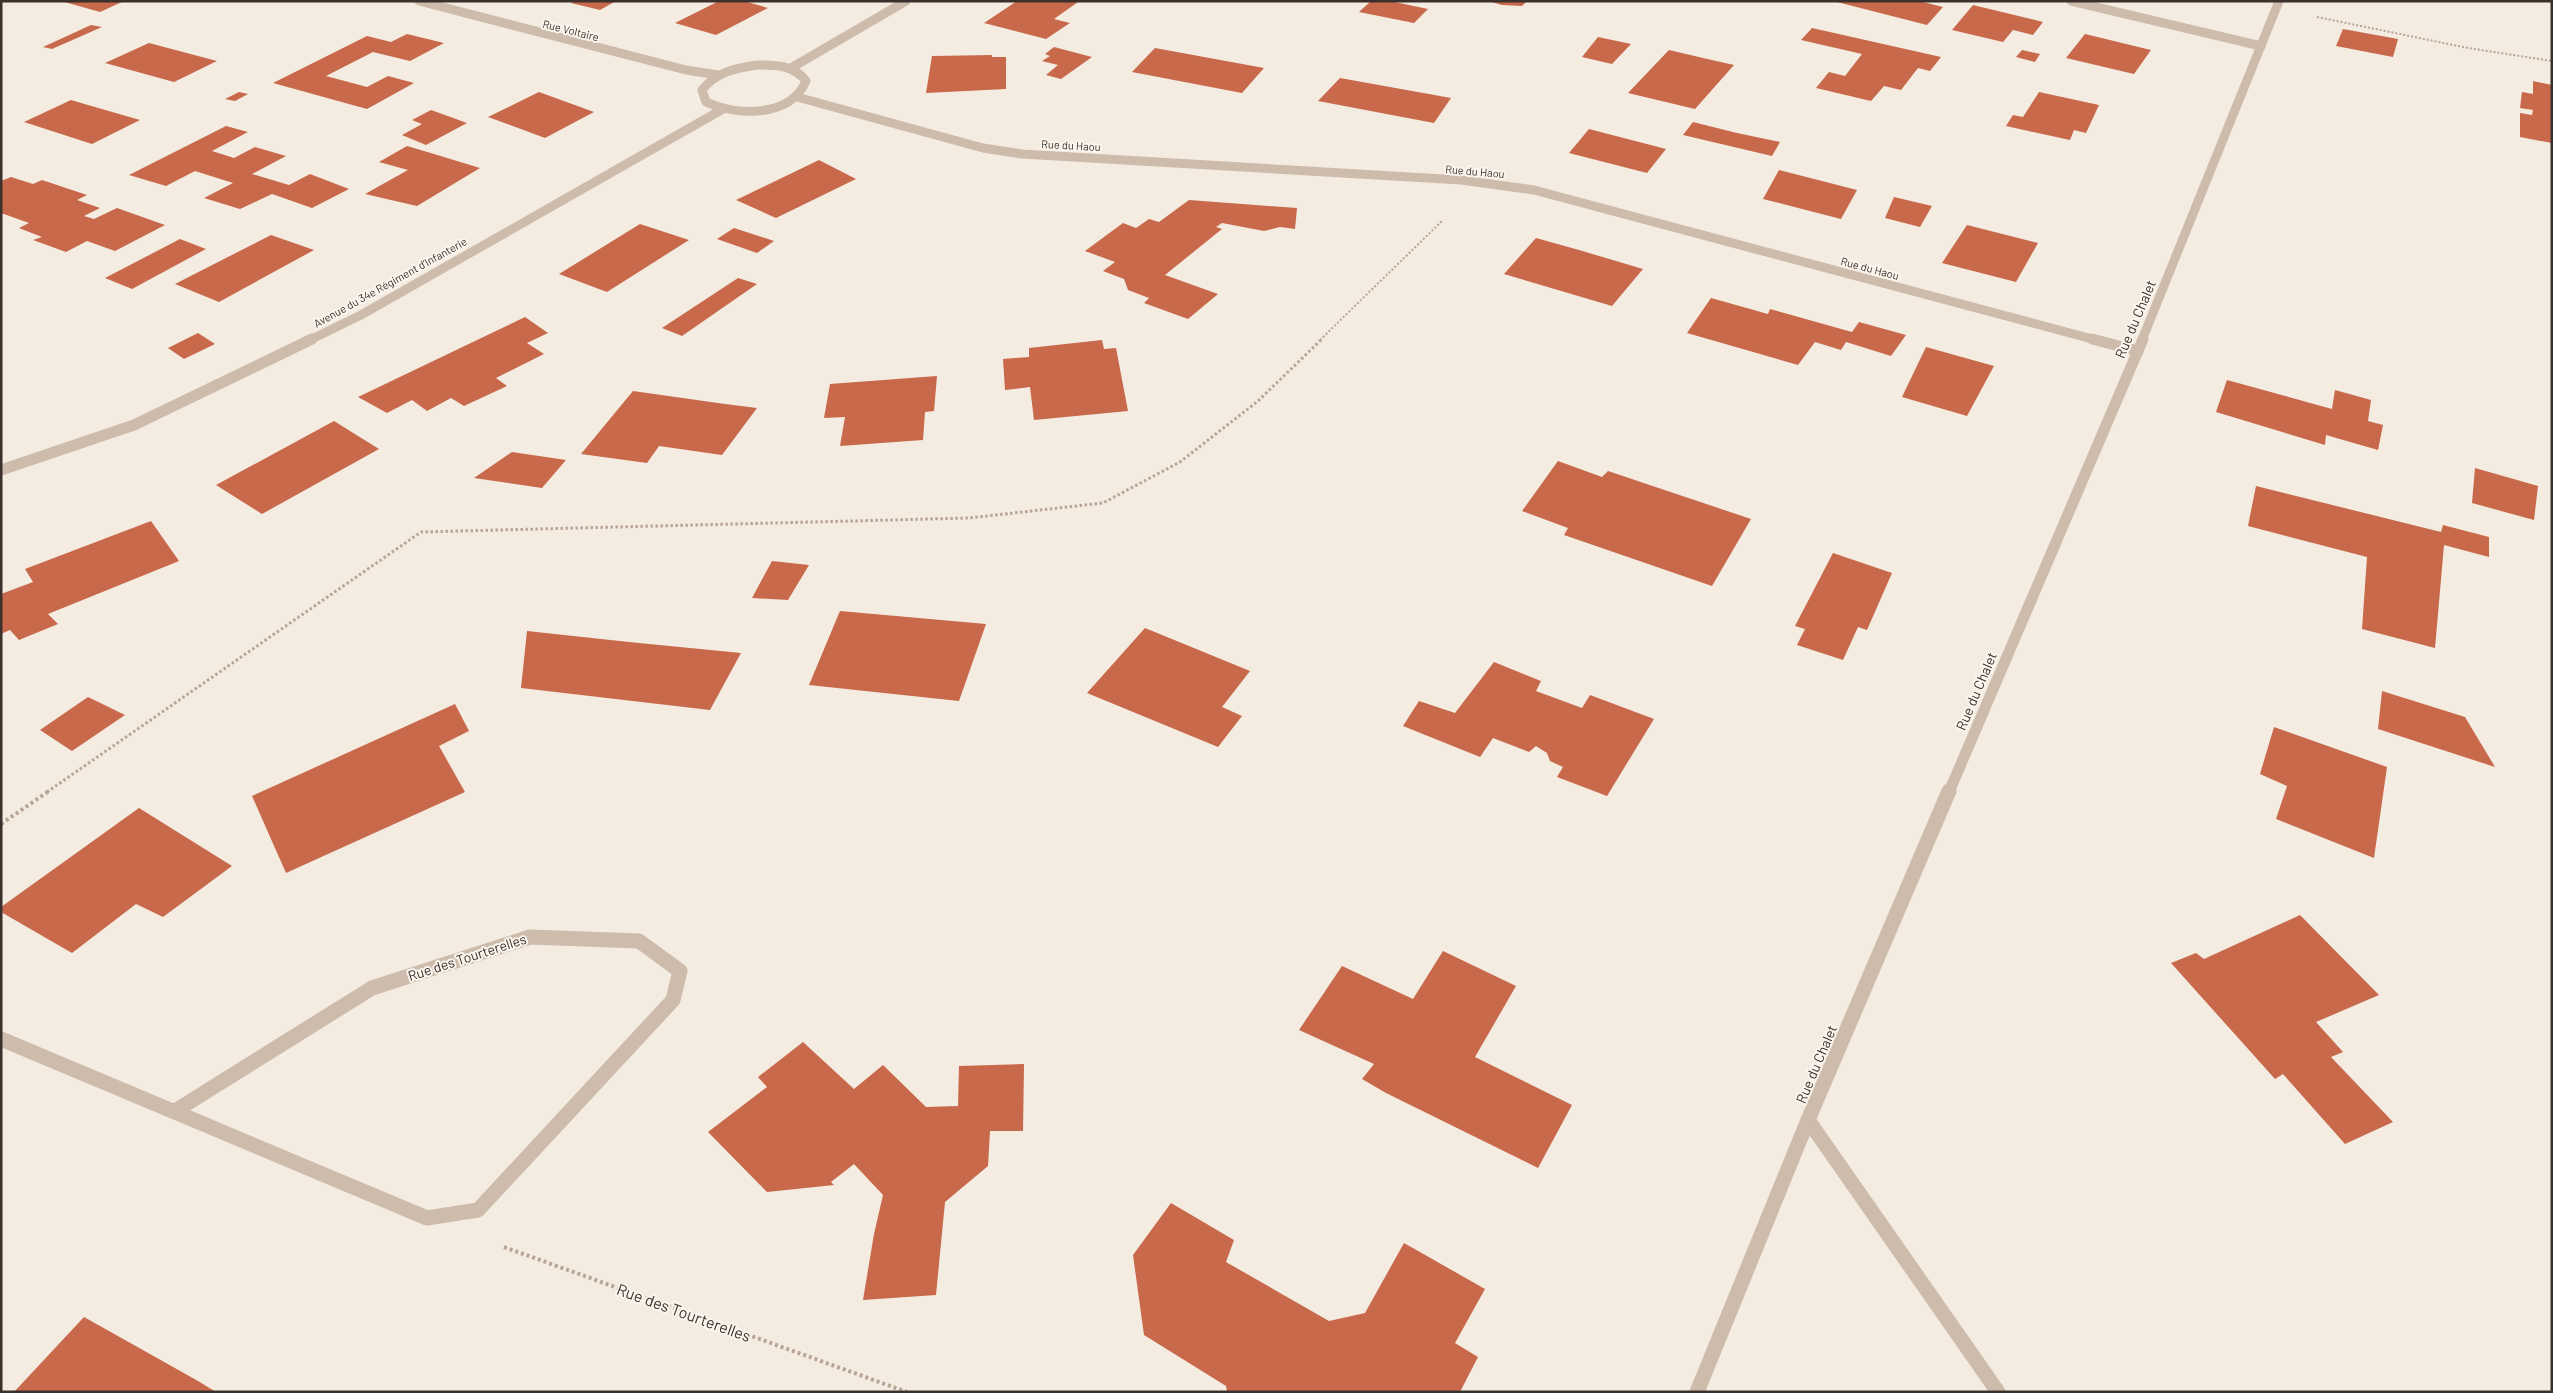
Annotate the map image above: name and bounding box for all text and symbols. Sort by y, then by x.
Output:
street label: Rue Voltaire [542,17,601,43]
street label: Rue du Haou [1041,137,1101,153]
street label: Rue du Haou [1445,162,1505,180]
street label: Avenue du 34e Régiment d'Infanterie [311,234,469,330]
street label: Rue du Haou [1840,254,1901,282]
street label: Rue du Chalet [2111,277,2159,361]
street label: Rue du Chalet [1952,649,2000,733]
street label: Rue des Tourterelles [406,930,529,984]
street label: Rue du Chalet [1792,1022,1840,1106]
street label: Rue des Tourterelles [614,1279,754,1345]

